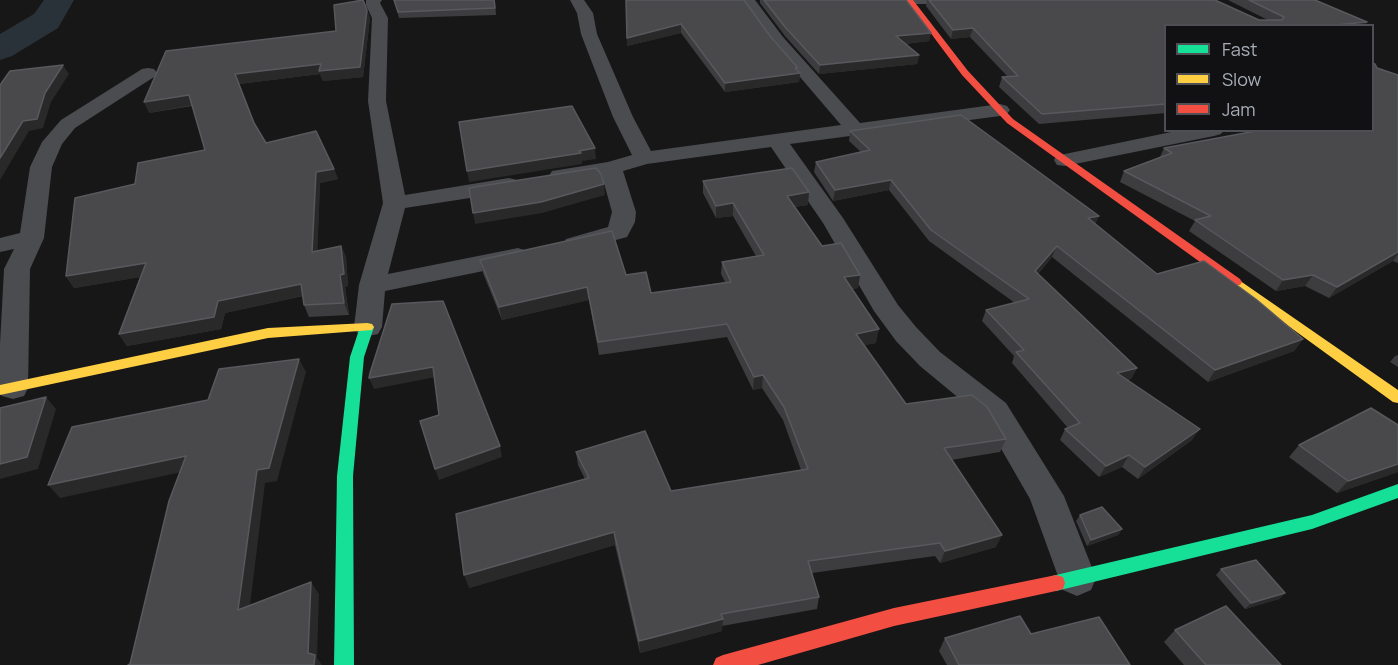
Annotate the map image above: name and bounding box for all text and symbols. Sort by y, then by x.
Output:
legend [1164,24,1374,132]
text: Fast [1222,37,1257,61]
text: Slow [1222,67,1261,91]
text: Jam [1222,97,1256,121]

